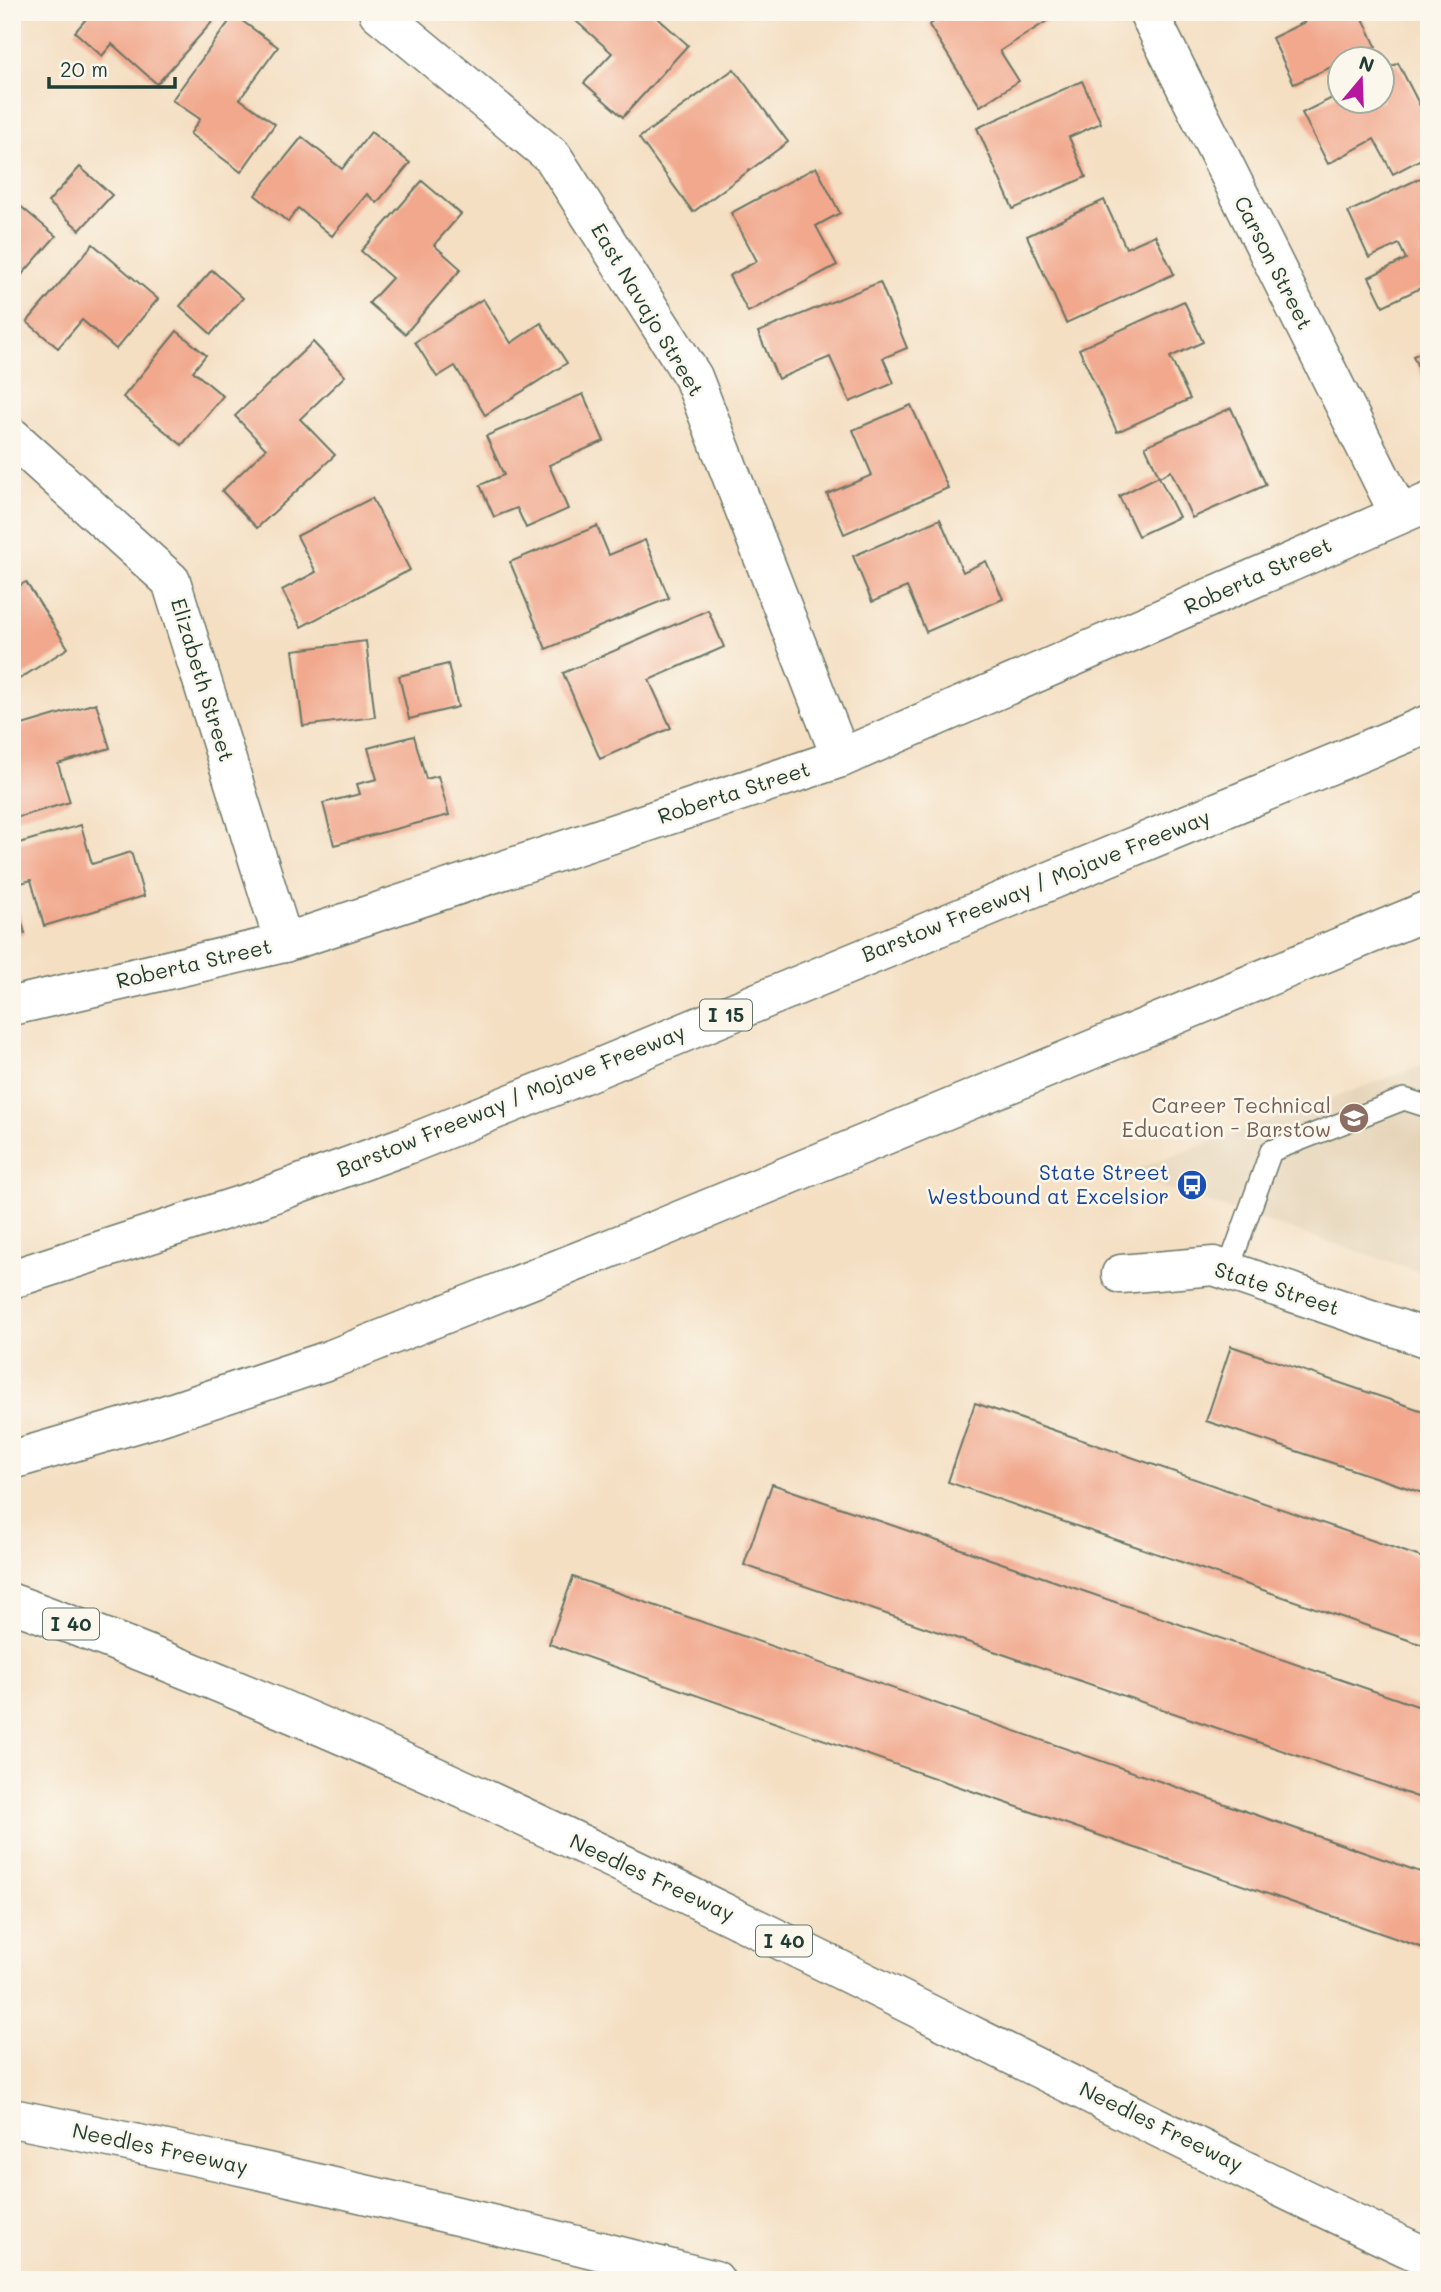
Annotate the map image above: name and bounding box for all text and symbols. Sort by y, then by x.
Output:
scale bar [49,46,175,90]
north arrow [1326,46,1396,116]
text: N [1356,49,1378,78]
text: 20 m [60,55,108,82]
street label: Carson Street [1229,191,1320,334]
street label: East Navajo Street [586,218,711,401]
street label: Roberta Street [1179,530,1335,619]
street label: Elizabeth Street [166,595,241,765]
street label: Roberta Street [654,754,813,829]
street label: Barstow Freeway / Mojave Freeway [857,802,1214,967]
street label: Roberta Street [113,932,274,994]
road number: I 15 [700,1000,752,1030]
street label: Barstow Freeway / Mojave Freeway [332,1017,689,1182]
place label: Career Technical Education - Barstow [1122,1091,1331,1142]
school or university icon: Career Technical Education - Barstow [1337,1101,1371,1135]
place label: State Street Westbound at Excelsior [927,1158,1169,1209]
bus stop icon: State Street Westbound at Excelsior [1175,1168,1209,1202]
street label: State Street [1211,1255,1343,1320]
road number: I 40 [43,1608,99,1640]
street label: Needles Freeway [566,1827,739,1927]
road number: I 40 [756,1926,812,1956]
street label: Needles Freeway [1075,2074,1248,2177]
street label: Needles Freeway [70,2116,250,2179]

